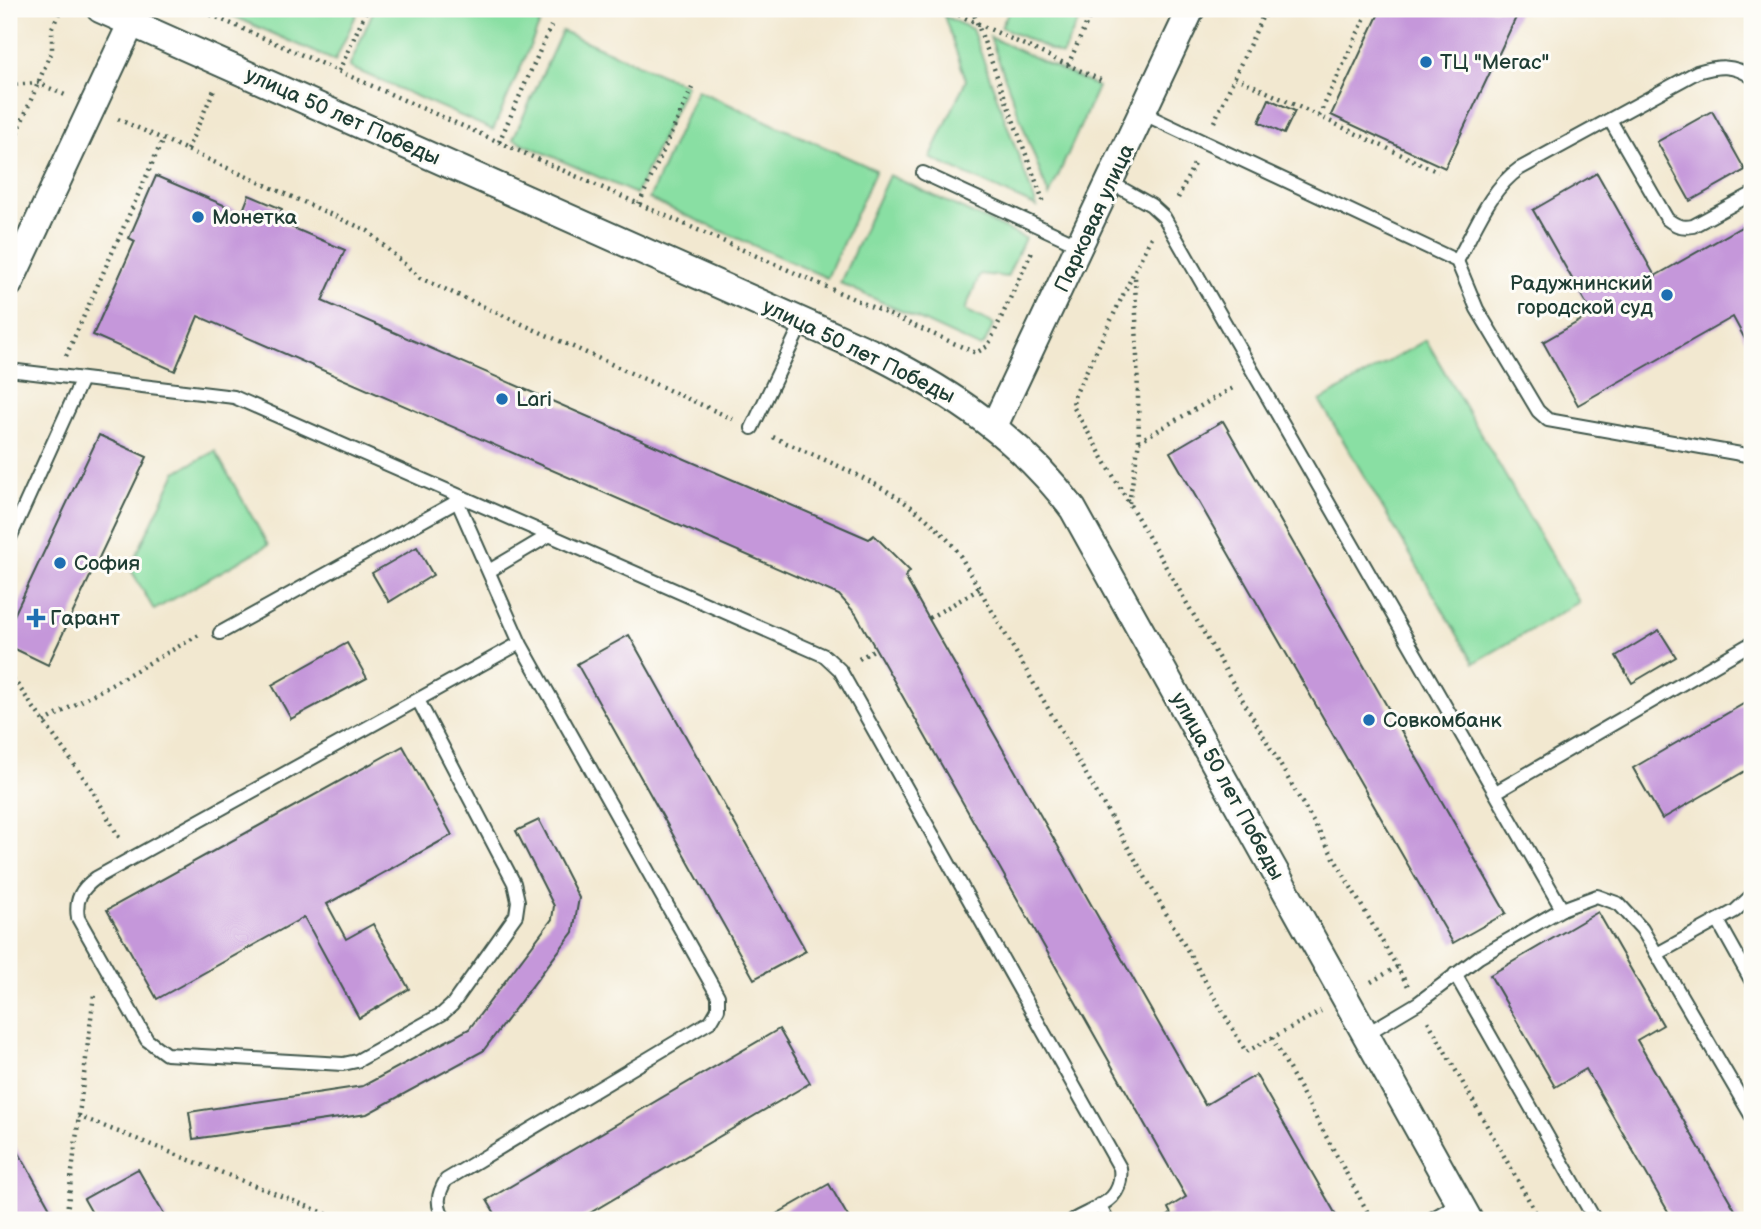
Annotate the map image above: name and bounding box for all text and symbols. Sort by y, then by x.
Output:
place label: ТЦ "Мегас" [1440,50,1549,75]
marker: ТЦ "Мегас" [1418,54,1434,70]
street label: улица 50 лет Победы [241,62,444,171]
street label: Парковая улица [1049,140,1140,296]
place label: Монетка [212,205,298,230]
marker: Монетка [190,209,206,225]
place label: Радужнинский городской суд [1510,271,1653,320]
marker: Радужнинский городской суд [1659,287,1675,303]
street label: улица 50 лет Победы [759,294,959,409]
place label: Lari [516,387,552,412]
marker: Lari [494,391,510,407]
place label: София [74,551,140,576]
marker: София [52,555,68,571]
place label: Гарант [50,606,120,631]
marker: Гарант [28,610,44,626]
street label: улица 50 лет Победы [1166,688,1290,884]
place label: Совкомбанк [1383,708,1502,733]
marker: Совкомбанк [1361,712,1377,728]

